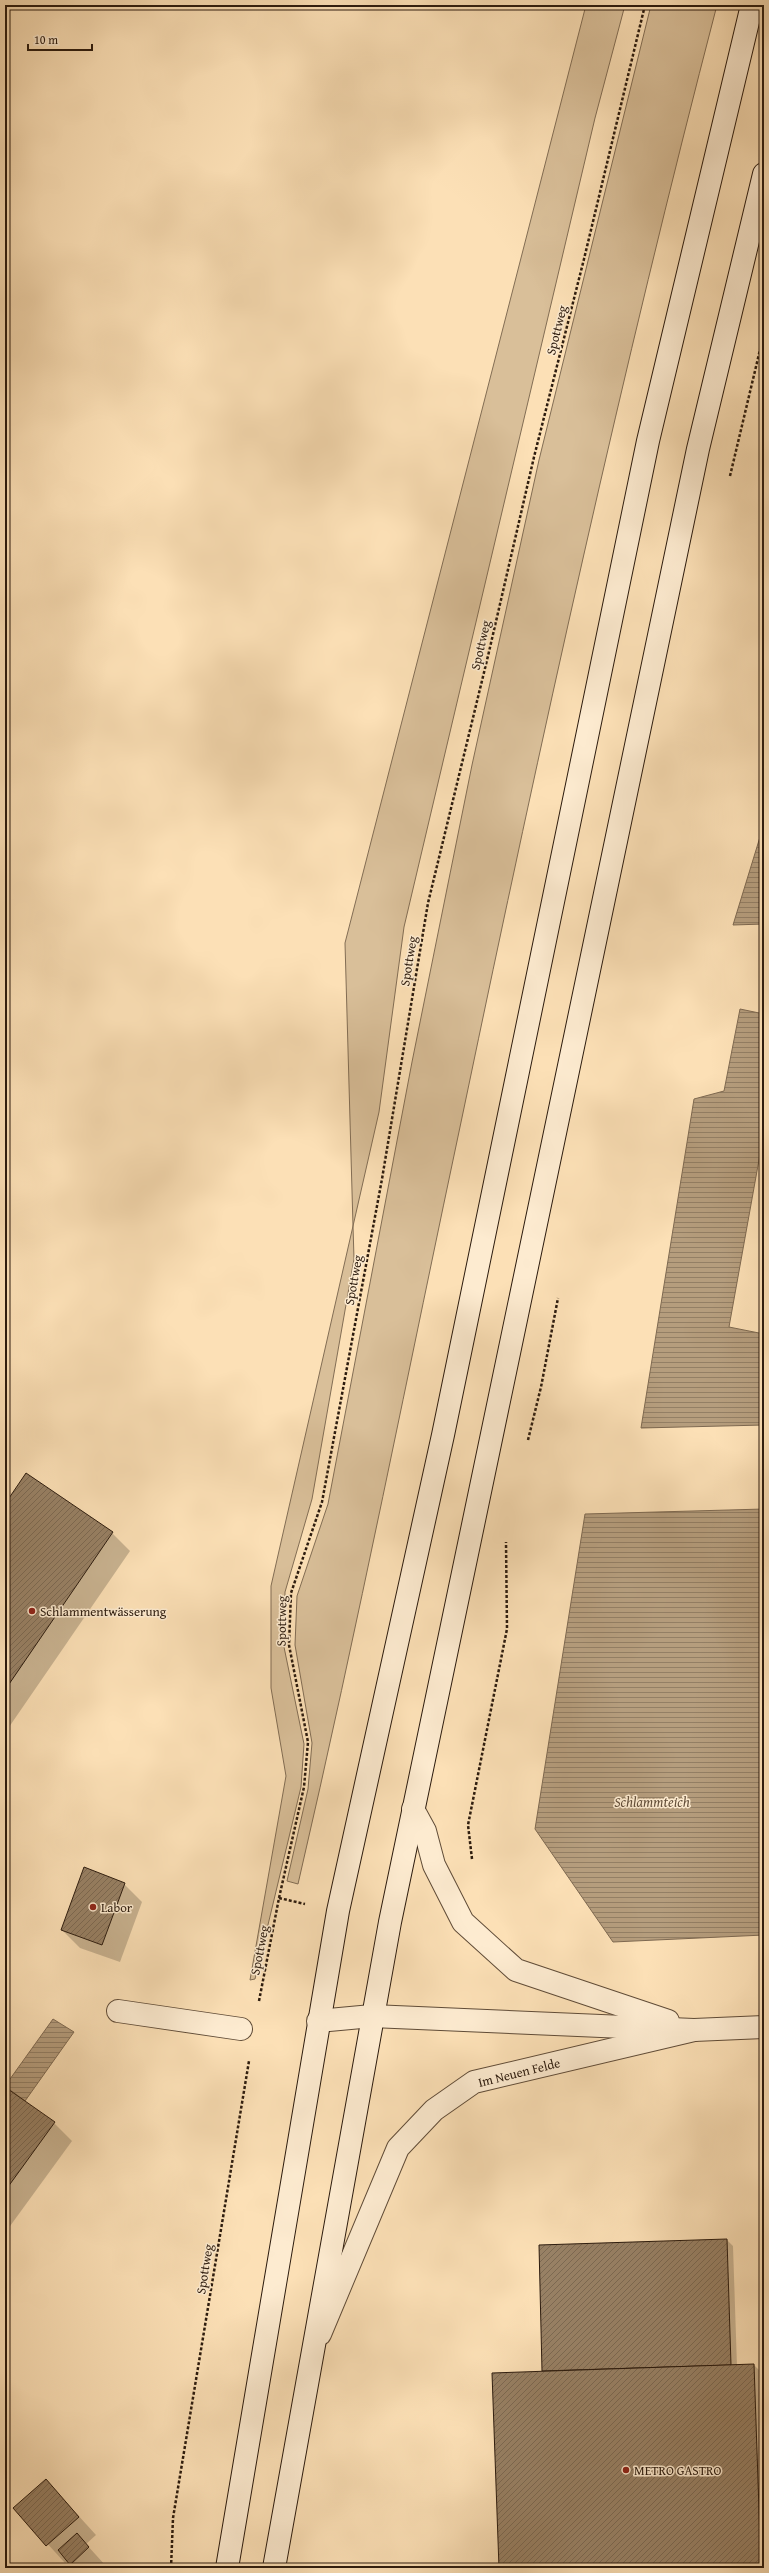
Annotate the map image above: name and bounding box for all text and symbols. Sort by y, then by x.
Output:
scale bar [28,26,92,52]
text: 10 m [34,31,58,48]
street label: Spottweg [541,303,572,357]
street label: Spottweg [466,618,496,672]
street label: Spottweg [395,934,422,988]
street label: Spottweg [340,1253,367,1307]
street label: Spottweg [272,1595,291,1647]
place label: Schlammentwässerung [40,1602,167,1621]
marker: Schlammentwässerung [27,1606,37,1616]
water label: Schlammteich [614,1792,690,1812]
place label: Labor [101,1898,133,1917]
marker: Labor [88,1902,98,1912]
street label: Spottweg [245,1923,274,1977]
street label: Im Neuen Felde [476,2053,562,2092]
street label: Spottweg [191,2242,218,2296]
place label: METRO GASTRO [634,2461,721,2480]
marker: METRO GASTRO [621,2465,631,2475]

